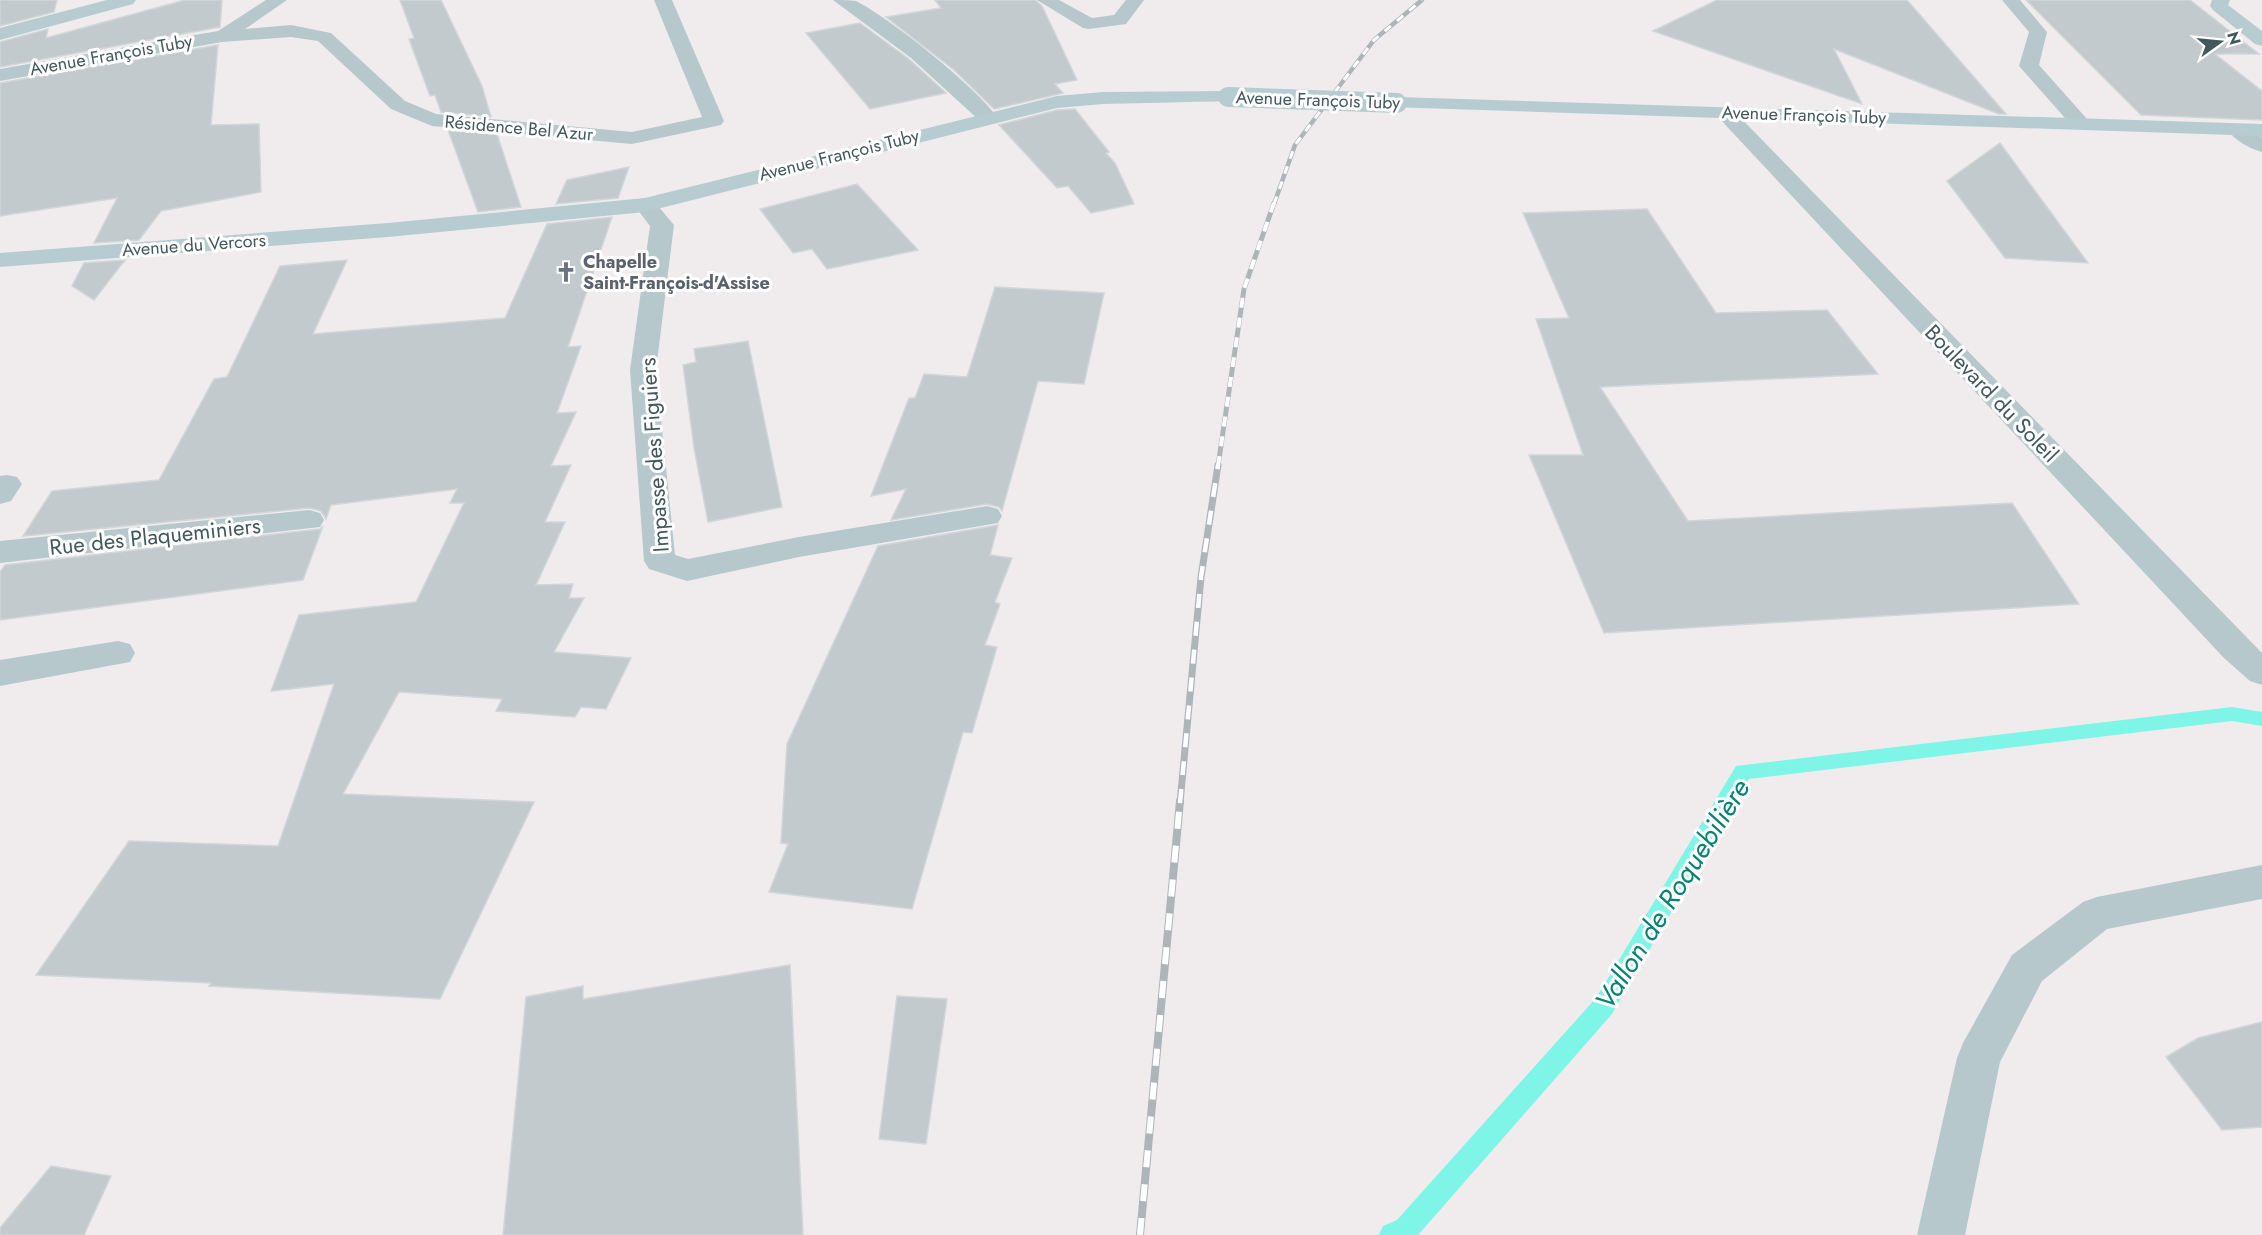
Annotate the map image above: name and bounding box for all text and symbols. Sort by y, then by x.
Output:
north arrow [2190,12,2250,72]
street label: Avenue François Tuby [28,28,194,82]
text: N [2221,29,2247,47]
street label: Avenue François Tuby [1235,84,1401,116]
street label: Avenue François Tuby [1721,99,1887,131]
street label: Résidence Bel Azur [444,109,595,148]
street label: Avenue François Tuby [756,122,922,188]
street label: Avenue du Vercors [121,227,267,263]
place label: Chapelle Saint-François-d'Assise [583,249,770,296]
church icon: Chapelle Saint-François-d'Assise [554,260,578,284]
street label: Boulevard du Soleil [1918,317,2066,469]
street label: Impasse des Figuiers [631,357,677,553]
street label: Rue des Plaqueminiers [48,509,262,563]
water label: Vallon de Roquebilière [1585,771,1760,1018]

